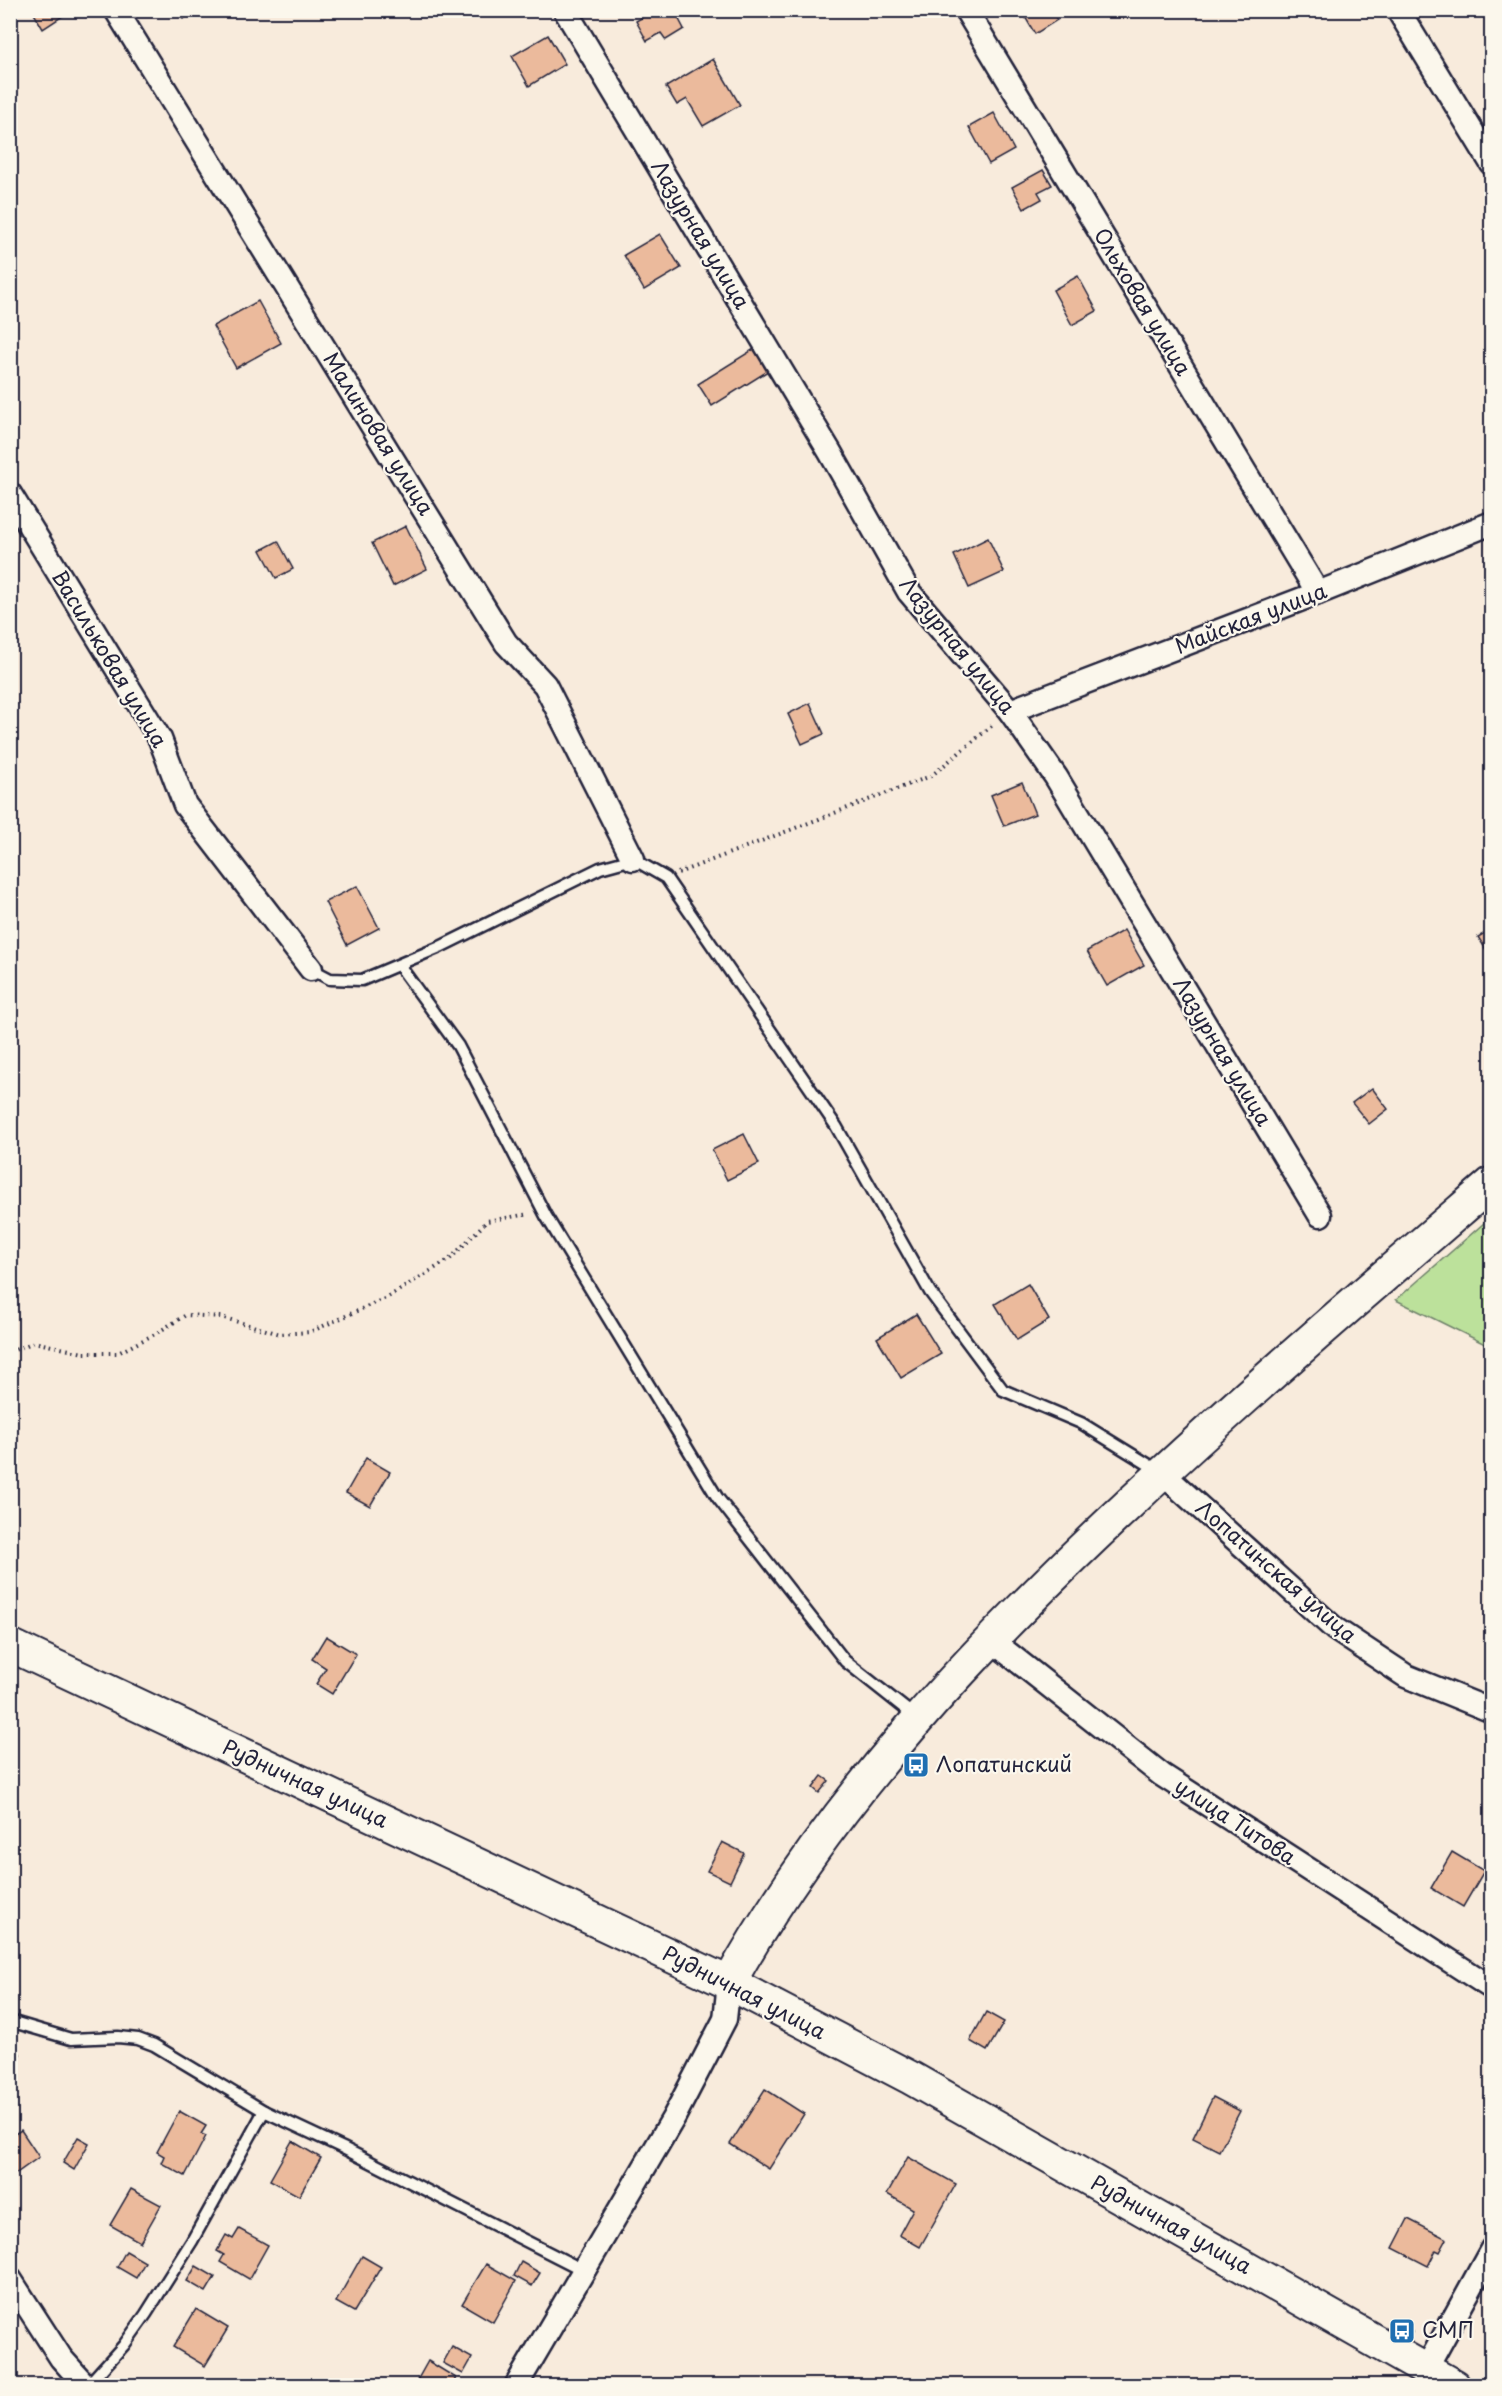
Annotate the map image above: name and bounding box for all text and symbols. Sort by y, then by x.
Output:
street label: Лазурная улица [645,153,759,315]
street label: Ольховая улица [1087,221,1201,382]
street label: Малиновая улица [317,345,443,521]
street label: Васильковая улица [45,563,177,754]
street label: Лазурная улица [893,569,1025,721]
street label: Майская улица [1170,573,1332,661]
street label: Лазурная улица [1167,970,1281,1132]
street label: Лопатинская улица [1190,1491,1365,1650]
street label: Рудничная улица [218,1730,395,1835]
place label: Лопатинский [936,1747,1072,1779]
bus stop icon: Лопатинский [901,1750,931,1780]
street label: улица Титова [1169,1769,1303,1872]
street label: Рудничная улица [658,1936,833,2047]
street label: Рудничная улица [1086,2166,1259,2281]
place label: СМП [1422,2313,1474,2345]
bus stop icon: СМП [1387,2316,1417,2346]

